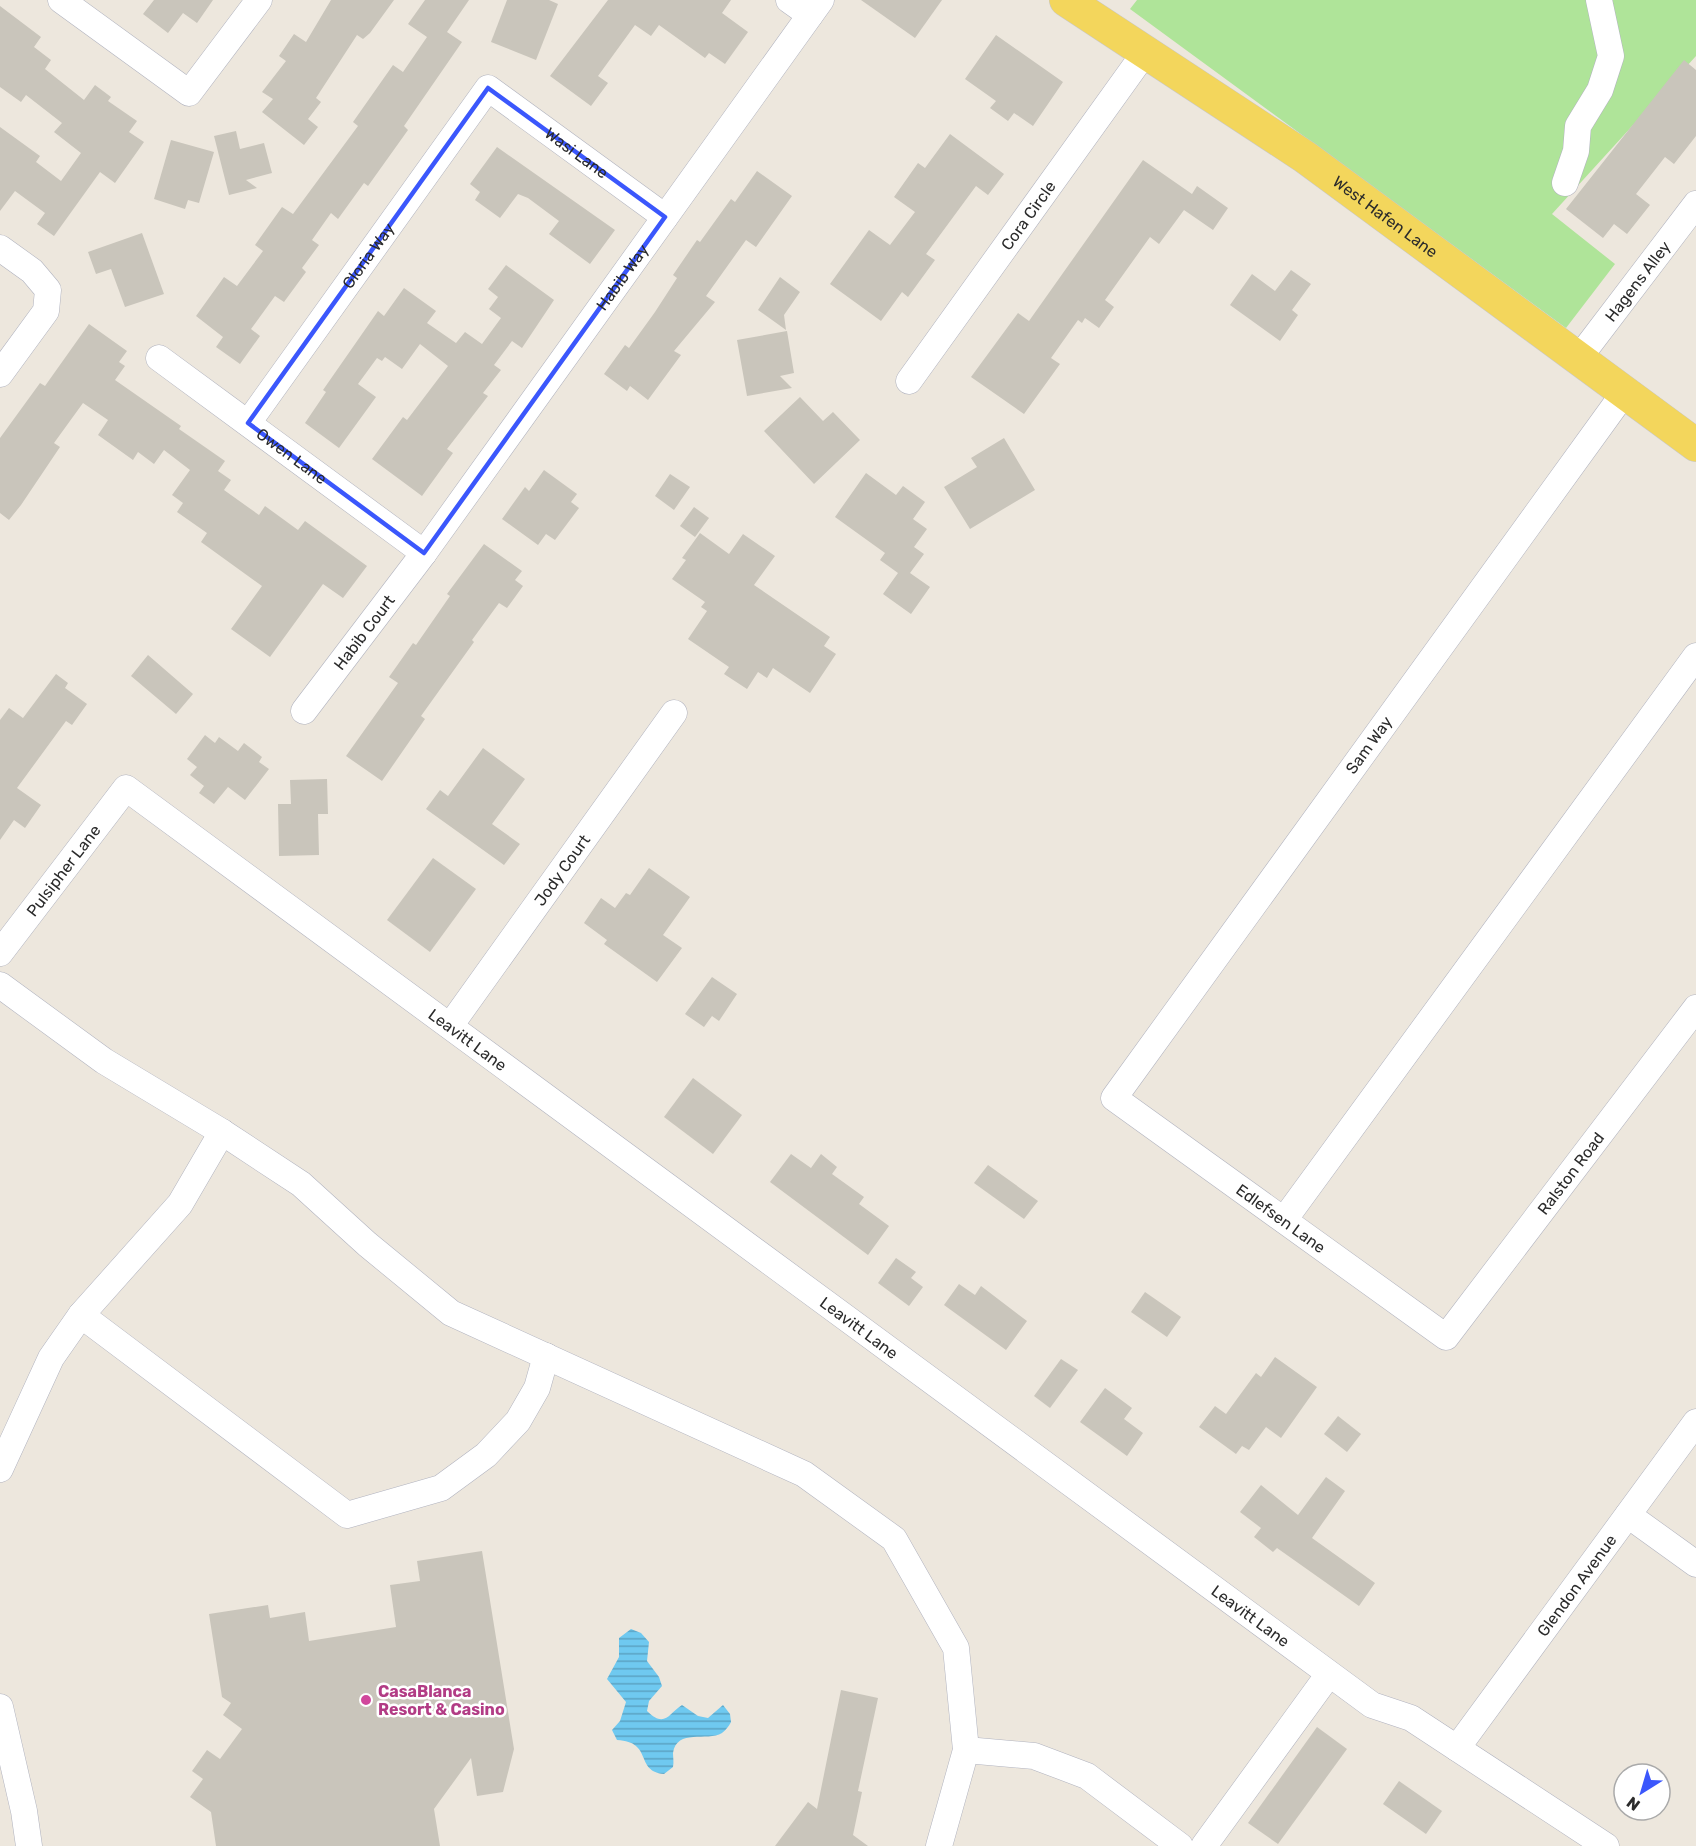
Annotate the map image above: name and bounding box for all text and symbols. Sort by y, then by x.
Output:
street label: Wasi Lane [541,123,612,182]
street label: West Hafen Lane [1330,172,1442,261]
street label: Cora Circle [997,177,1059,254]
street label: Gloria Way [338,219,398,292]
street label: Hagens Alley [1601,237,1674,325]
street label: Habib Way [592,240,652,314]
street label: Owen Lane [253,424,331,488]
street label: Habib Court [329,591,398,673]
street label: Sam Way [1342,712,1396,778]
street label: Pulsipher Lane [22,821,104,920]
street label: Jody Court [530,831,594,909]
street label: Leavitt Lane [425,1005,511,1075]
street label: Ralston Road [1533,1128,1608,1218]
street label: Edlefsen Lane [1233,1180,1329,1257]
street label: Leavitt Lane [816,1293,902,1363]
street label: Glendon Avenue [1533,1530,1620,1640]
street label: Leavitt Lane [1208,1581,1293,1651]
place label: CasaBlanca Resort & Casino [378,1682,505,1719]
marker: CasaBlanca Resort & Casino [359,1693,373,1707]
north arrow [1612,1762,1672,1822]
text: N [1623,1793,1644,1815]

